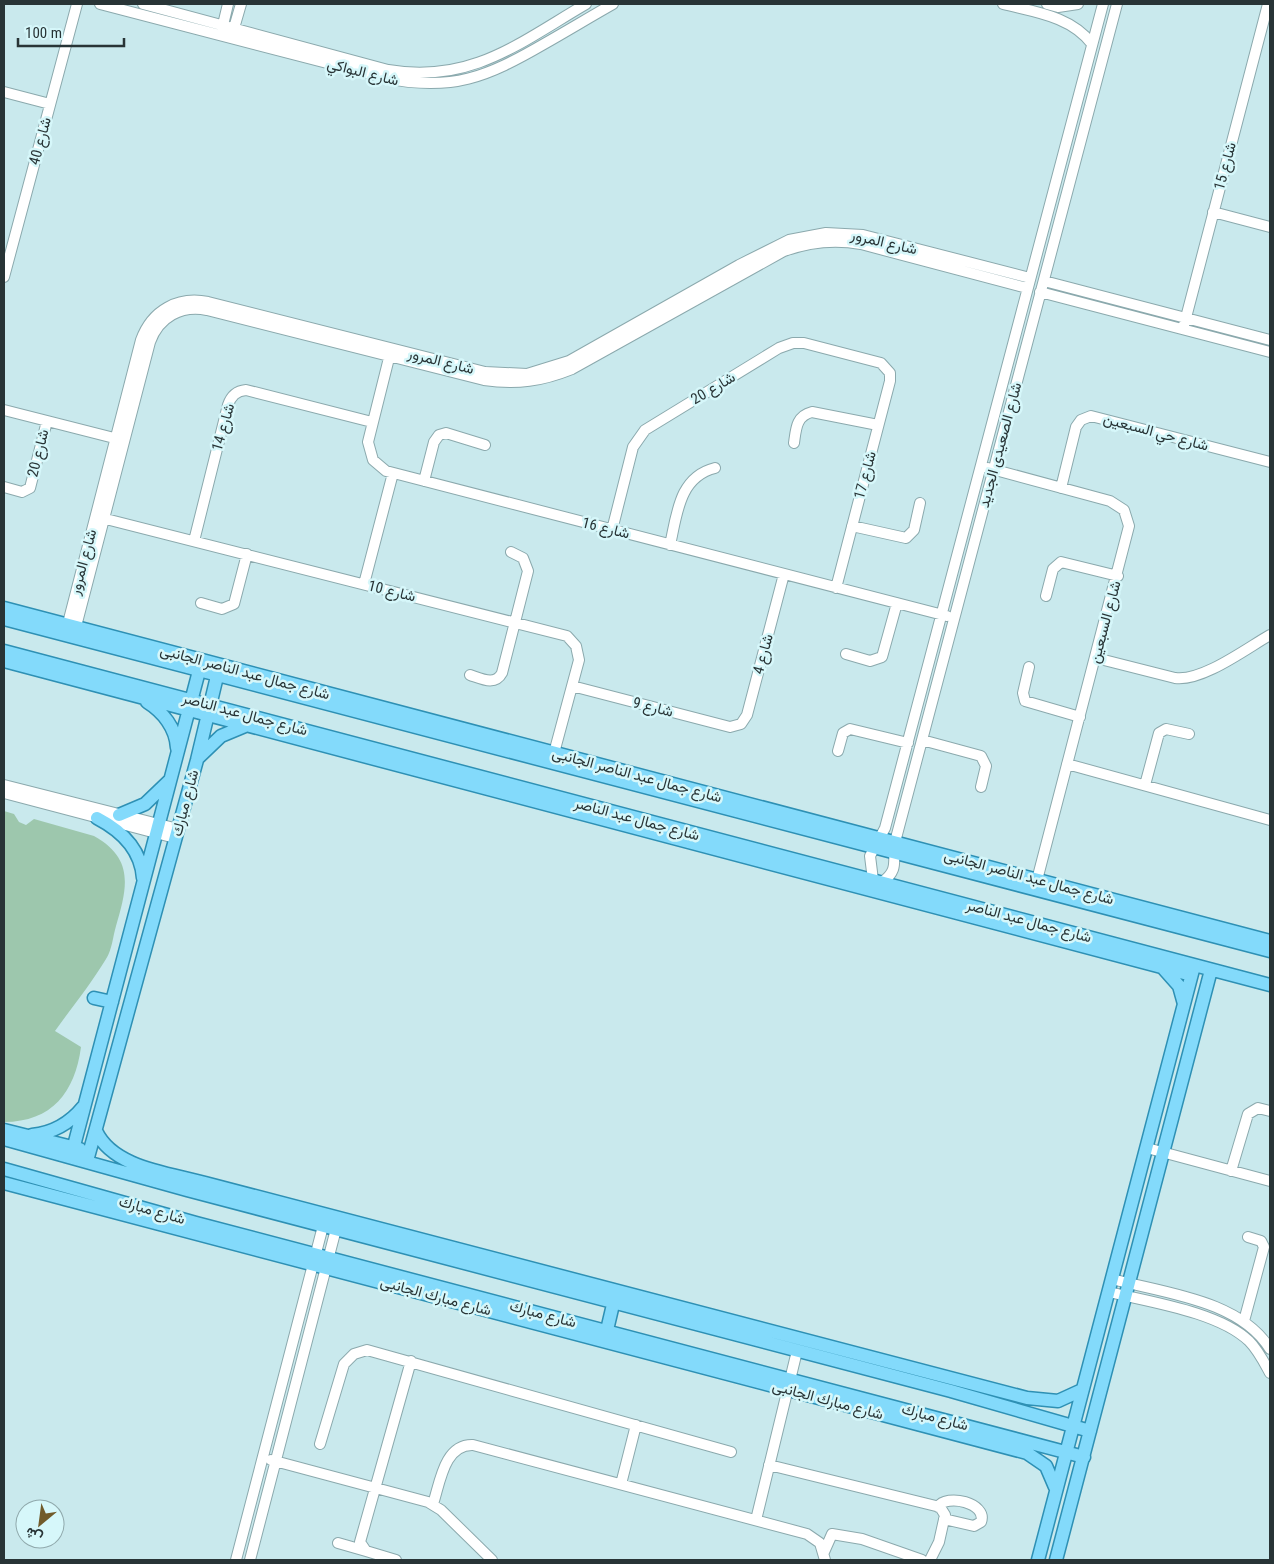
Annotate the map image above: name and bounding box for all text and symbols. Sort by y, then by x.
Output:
scale bar [18,15,124,47]
text: 100 m [25,24,62,42]
street label: شارع البواكي [324,54,401,94]
street label: شارع 40 [25,115,57,167]
street label: شارع 15 [1210,140,1242,192]
street label: شارع المرور [848,225,919,260]
street label: شارع المرور [405,344,476,380]
street label: شارع 20 [688,368,740,410]
street label: شارع الصعيدى الجديد [975,380,1027,510]
street label: شارع 14 [208,401,240,453]
street label: شارع حي السبعين [1101,409,1211,459]
street label: شارع 20 [23,427,55,479]
street label: شارع 17 [850,449,882,501]
street label: شارع 16 [580,513,632,545]
street label: شارع المرور [65,527,102,598]
street label: شارع 10 [366,576,418,608]
street label: شارع السبعين [1085,579,1127,666]
street label: شارع 4 [749,632,779,677]
street label: شارع جمال عبد الناصر الجانبى [158,641,332,705]
street label: شارع جمال عبد الناصر [179,688,310,741]
street label: شارع 9 [630,693,675,723]
street label: شارع جمال عبد الناصر الجانبى [550,744,724,808]
street label: شارع مبارك [167,768,204,839]
street label: شارع جمال عبد الناصر [571,793,702,846]
street label: شارع جمال عبد الناصر الجانبى [942,846,1116,910]
street label: شارع جمال عبد الناصر [963,895,1094,948]
street label: شارع مبارك [116,1192,187,1230]
street label: شارع مبارك الجانبى [378,1273,494,1321]
street label: شارع مبارك [507,1296,578,1333]
street label: شارع مبارك الجانبى [770,1377,886,1425]
street label: شارع مبارك [899,1399,970,1436]
north arrow [15,1499,65,1549]
text: ش [22,1523,45,1546]

